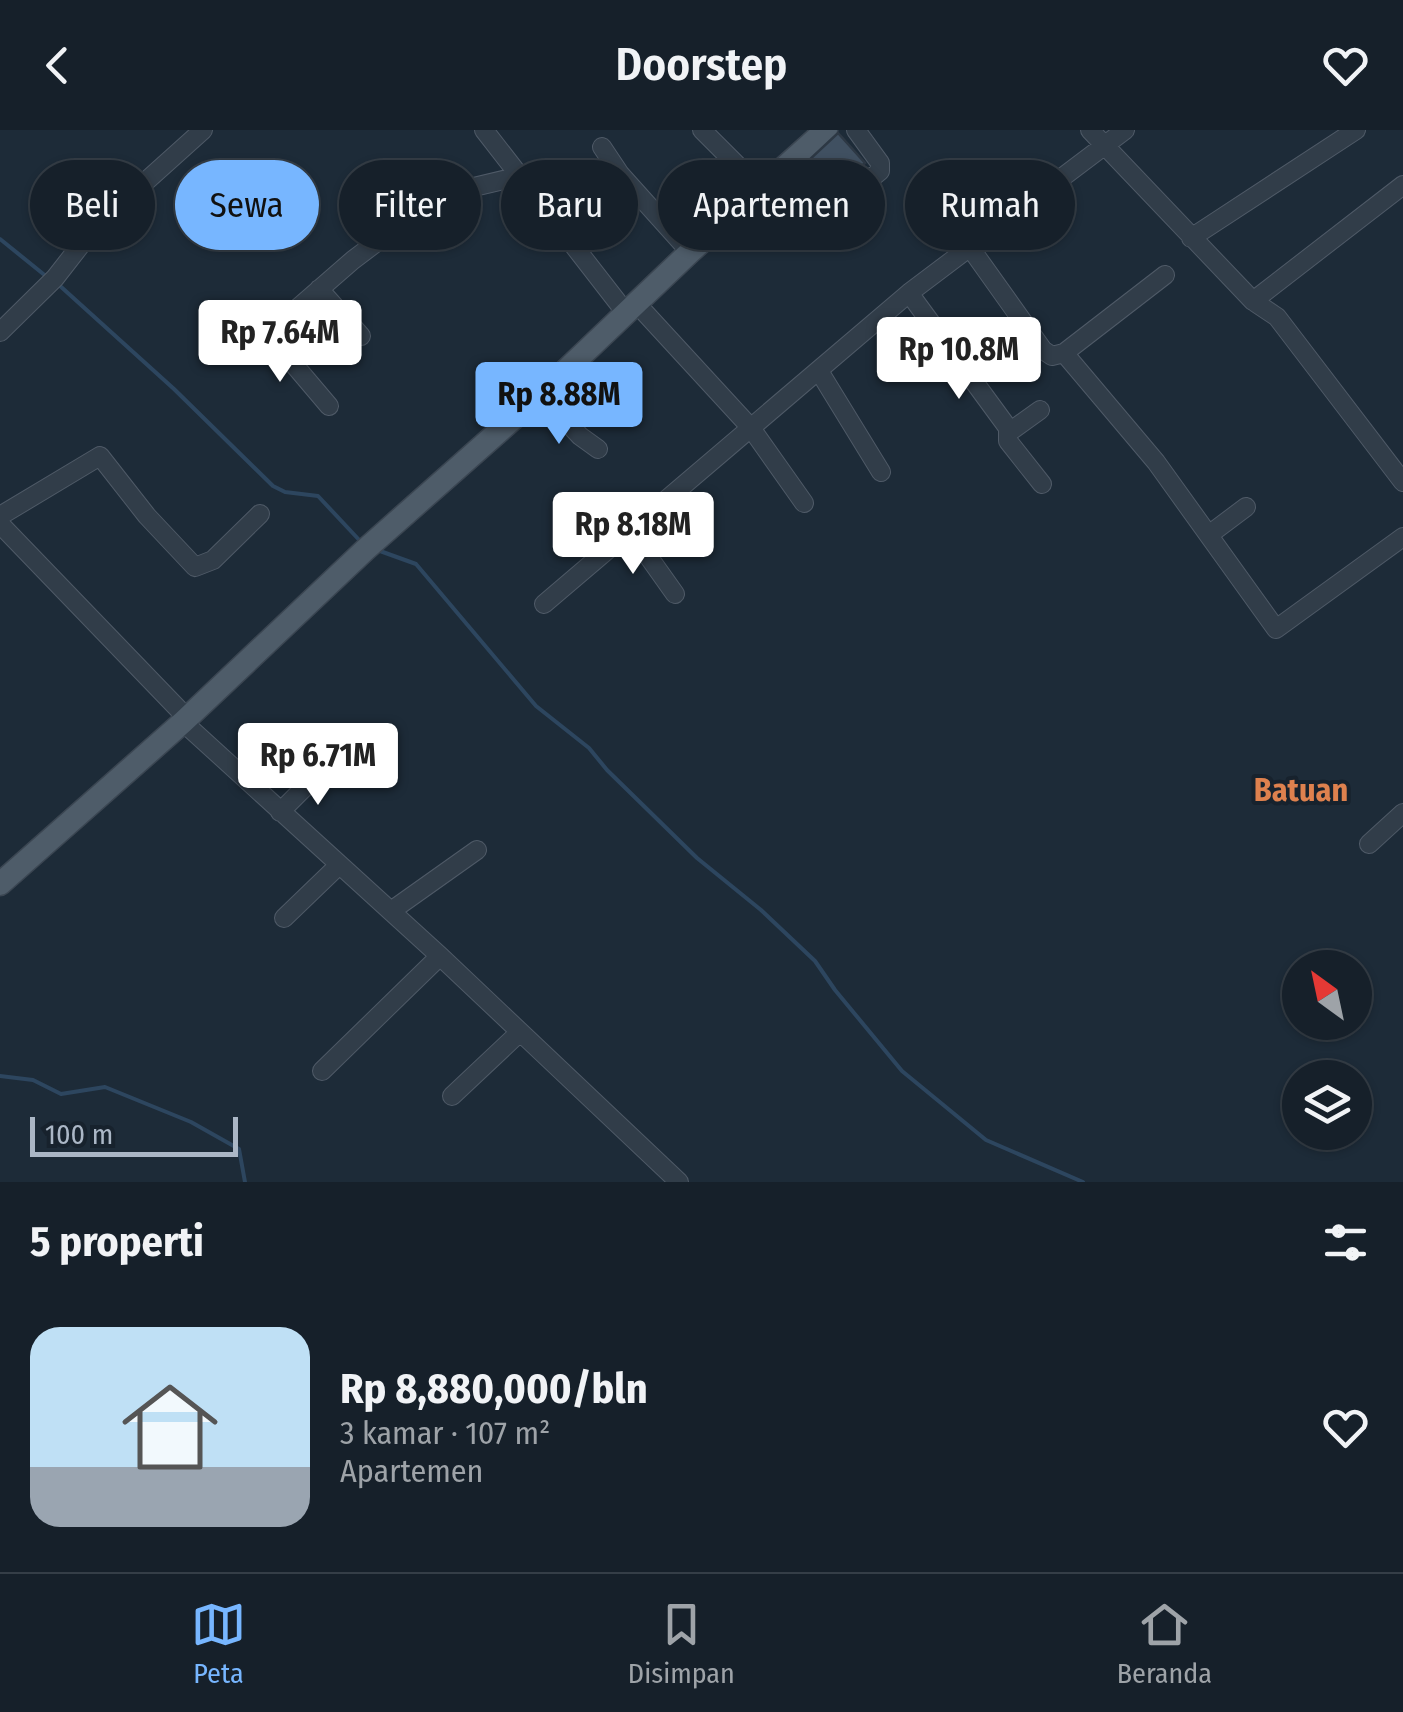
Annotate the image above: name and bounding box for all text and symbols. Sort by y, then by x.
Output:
icon: back [30,38,85,93]
text: Doorstep [616,38,787,92]
icon: heart [1318,38,1373,93]
chip: Beli [30,160,155,250]
chip: Sewa [175,160,319,250]
chip: Filter [339,160,481,250]
chip: Baru [501,160,638,250]
chip: Apartemen [658,160,885,250]
chip: Rumah [905,160,1075,250]
pin: Rp 7.64M [177,300,383,385]
text: Rp 7.64M [221,313,339,351]
pin: Rp 10.8M [856,317,1062,402]
text: Rp 10.8M [899,330,1019,368]
pin: Rp 8.88M [456,362,662,447]
text: Rp 8.88M [497,375,621,413]
pin: Rp 8.18M [530,492,736,577]
text: Rp 8.18M [575,505,691,543]
pin: Rp 6.71M [215,723,421,808]
text: Rp 6.71M [260,736,376,774]
district label: Batuan [1254,771,1348,809]
north arrow [1282,950,1372,1040]
map controls [1282,950,1372,1150]
button: layers [1282,1060,1372,1150]
scale bar [30,1112,238,1156]
text: 100 m [45,1118,113,1151]
icon: filters [1318,1215,1373,1270]
text: 5 properti [30,1217,204,1267]
text: Rp 8,880,000/bln [340,1364,648,1414]
icon: home [110,1367,230,1487]
icon: heart [1318,1400,1373,1455]
text: 3 kamar · 107 m² [340,1414,550,1452]
text: Apartemen [340,1452,484,1490]
tab: Peta [191,1597,246,1690]
tab: Disimpan [628,1597,735,1690]
tab: Beranda [1117,1597,1212,1690]

